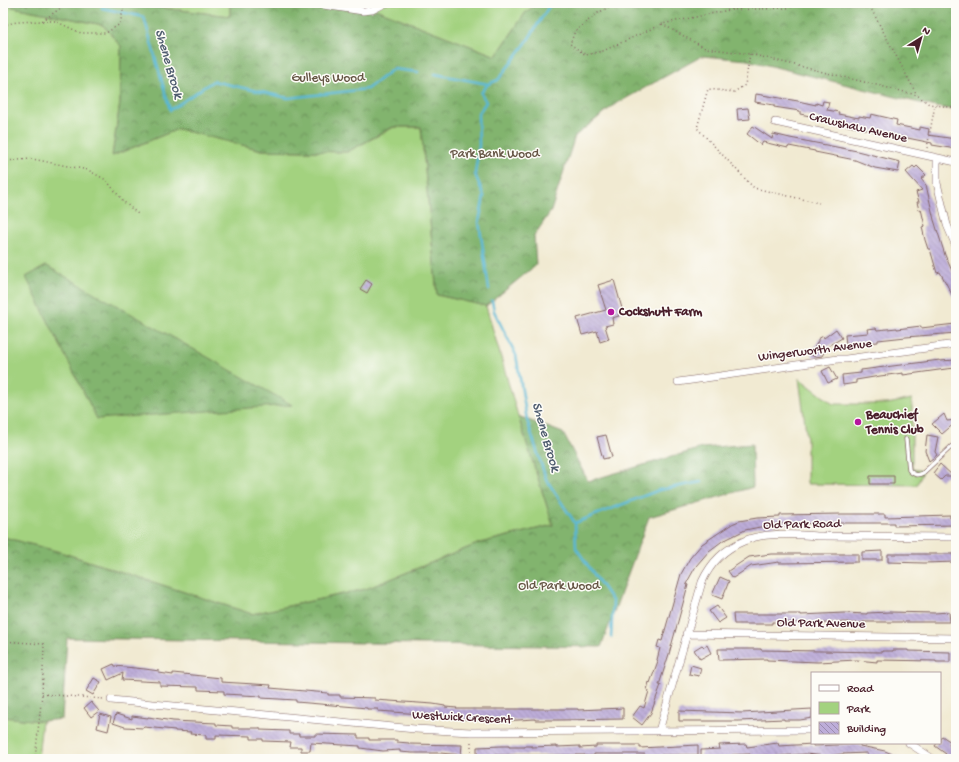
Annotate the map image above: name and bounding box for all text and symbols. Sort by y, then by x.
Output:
north arrow [901,18,941,58]
text: N [919,25,932,39]
water label: Shene Brook [150,27,186,102]
park label: Gulleys Wood [291,71,366,86]
street label: Crawshaw Avenue [808,109,909,147]
park label: Park Bank Wood [450,147,541,162]
place label: Cockshutt Farm [618,305,703,320]
marker: Cockshutt Farm [606,307,616,317]
street label: Wingerworth Avenue [757,337,873,365]
water label: Shene Brook [527,400,563,475]
place label: Beauchief Tennis Club [865,407,924,438]
marker: Beauchief Tennis Club [853,417,863,427]
street label: Old Park Road [763,517,842,533]
park label: Old Park Wood [518,579,601,594]
street label: Old Park Avenue [777,616,866,632]
legend [811,672,941,744]
text: Road [847,683,874,697]
text: Park [846,703,872,717]
street label: Westwick Crescent [412,708,514,728]
text: Building [846,723,886,737]

